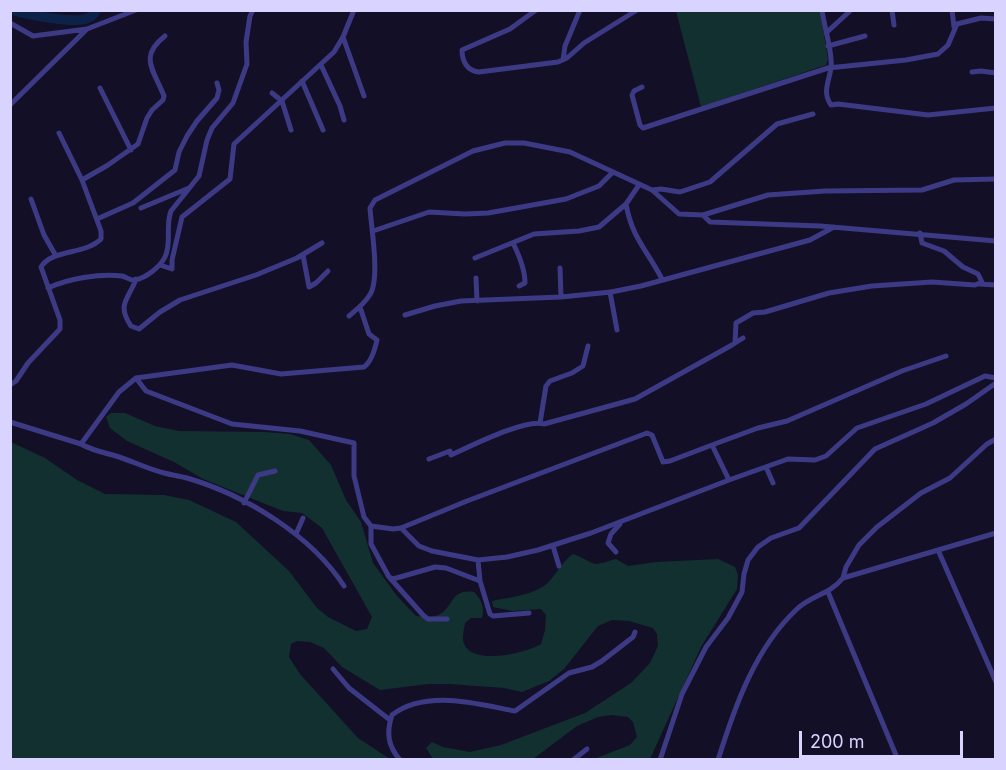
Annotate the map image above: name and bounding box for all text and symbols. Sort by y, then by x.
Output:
scale bar [802,719,966,757]
text: 200 m [810,731,865,752]

